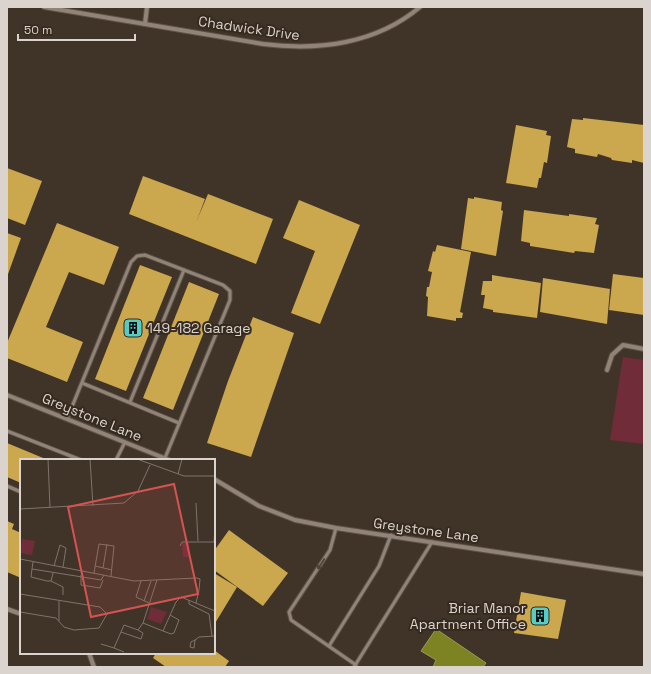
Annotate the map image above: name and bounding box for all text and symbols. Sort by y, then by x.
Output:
street label: Chadwick Drive [197,12,301,44]
scale bar [18,16,135,42]
text: 50 m [24,22,52,38]
building icon: 149-182 Garage [122,317,144,339]
place label: 149-182 Garage [147,319,251,337]
street label: Greystone Lane [39,389,145,445]
inset map [20,459,215,654]
street label: Greystone Lane [372,514,480,546]
one-way arrow [316,558,325,569]
place label: Briar Manor Apartment Office [410,599,526,633]
building icon: Briar Manor Apartment Office [529,605,551,627]

